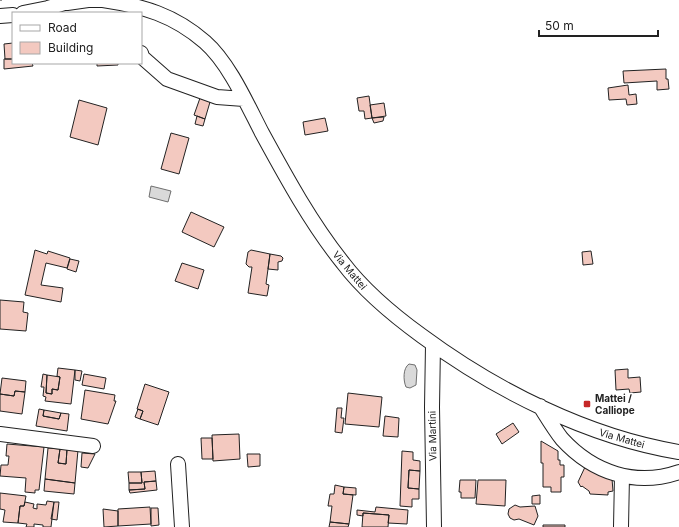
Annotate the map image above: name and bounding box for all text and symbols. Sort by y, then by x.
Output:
legend [12,12,142,64]
scale bar [539,12,658,38]
text: 50 m [545,18,574,33]
text: Road [48,20,77,35]
text: Building [48,40,93,55]
street label: Via Mattei [330,248,370,292]
place label: Mattei / Calliope [595,392,635,416]
marker: Mattei / Calliope [582,399,592,409]
street label: Via Martini [426,411,438,461]
street label: Via Mattei [598,426,646,450]

